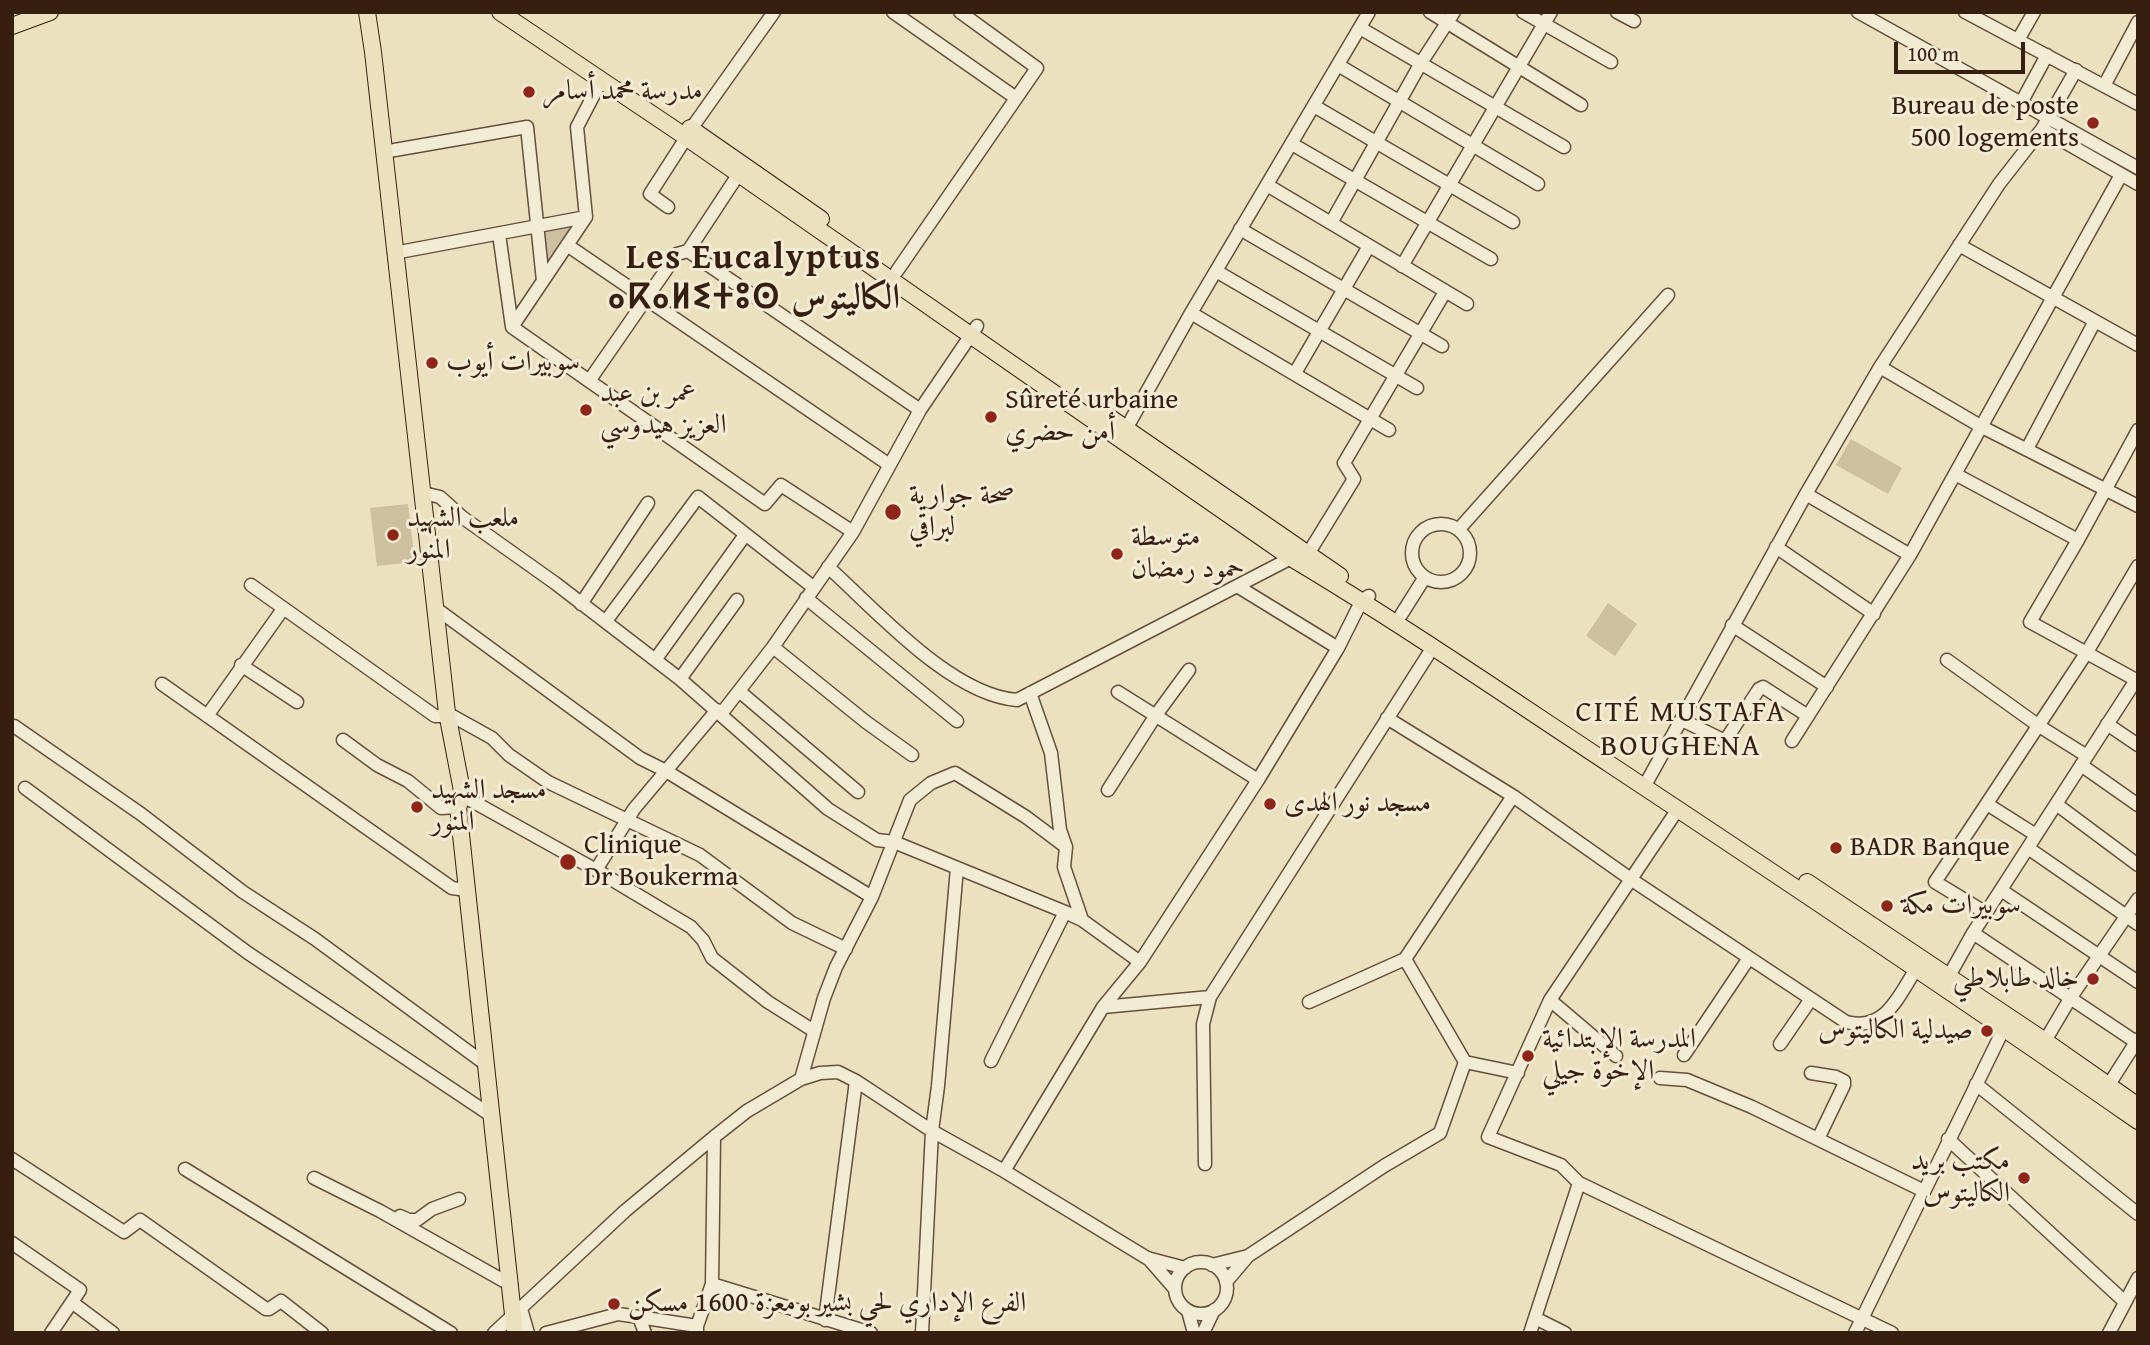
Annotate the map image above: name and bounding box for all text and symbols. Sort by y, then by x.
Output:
scale bar [1898,28,2029,72]
text: 100 m [1907,38,1959,69]
place label: مدرسة محمد أسامر [543,75,703,109]
marker: مدرسة محمد أسامر [521,84,537,100]
place label: Bureau de poste 500 logements [1891,90,2079,156]
marker: Bureau de poste 500 logements [2085,115,2101,131]
district label: Les Eucalyptus ⴰⴽⴰⵍⵉⵜⵓⵙ الكاليتوس [617,238,891,320]
place label: سوبيرات أيوب [446,346,580,380]
marker: سوبيرات أيوب [424,355,440,371]
place label: عمر بن عبد العزيز هيدوسي [600,377,727,443]
place label: Sûreté urbaine أمن حضري [1005,384,1178,450]
marker: عمر بن عبد العزيز هيدوسي [578,402,594,418]
marker: Sûreté urbaine أمن حضري [983,409,999,425]
place label: صحة جوارية لبراقي [909,479,1015,545]
place label: ملعب الشهيد المنور [407,502,519,568]
marker: صحة جوارية لبراقي [883,502,903,522]
place label: متوسطة حمود رمضان [1131,521,1245,587]
marker: ملعب الشهيد المنور [385,527,401,543]
marker: متوسطة حمود رمضان [1109,546,1125,562]
district label: CITÉ MUSTAFA BOUGHENA [1577,695,1785,766]
place label: مسجد الشهيد المنور [431,774,547,840]
place label: مسجد نور الهدى [1284,787,1431,821]
marker: مسجد نور الهدى [1262,796,1278,812]
marker: مسجد الشهيد المنور [409,799,425,815]
place label: Clinique Dr Boukerma [584,829,738,895]
place label: BADR Banque [1850,831,2010,865]
marker: BADR Banque [1828,840,1844,856]
marker: Clinique Dr Boukerma [558,852,578,872]
place label: سوبيرات مكة [1901,889,2021,923]
marker: سوبيرات مكة [1879,898,1895,914]
place label: خالد طابلاطي [1953,962,2079,996]
marker: خالد طابلاطي [2085,971,2101,987]
place label: صيدلية الكاليتوس [1818,1014,1973,1048]
place label: المدرسة الإبتدائية الإخوة جيلي [1542,1023,1696,1089]
marker: صيدلية الكاليتوس [1979,1023,1995,1039]
marker: المدرسة الإبتدائية الإخوة جيلي [1520,1048,1536,1064]
place label: مكتب بريد الكاليتوس [1911,1145,2010,1211]
marker: مكتب بريد الكاليتوس [2016,1170,2032,1186]
place label: الفرع الإداري لحي بشير بومعزة 1600 مسكن [628,1287,1026,1321]
marker: الفرع الإداري لحي بشير بومعزة 1600 مسكن [606,1296,622,1312]

